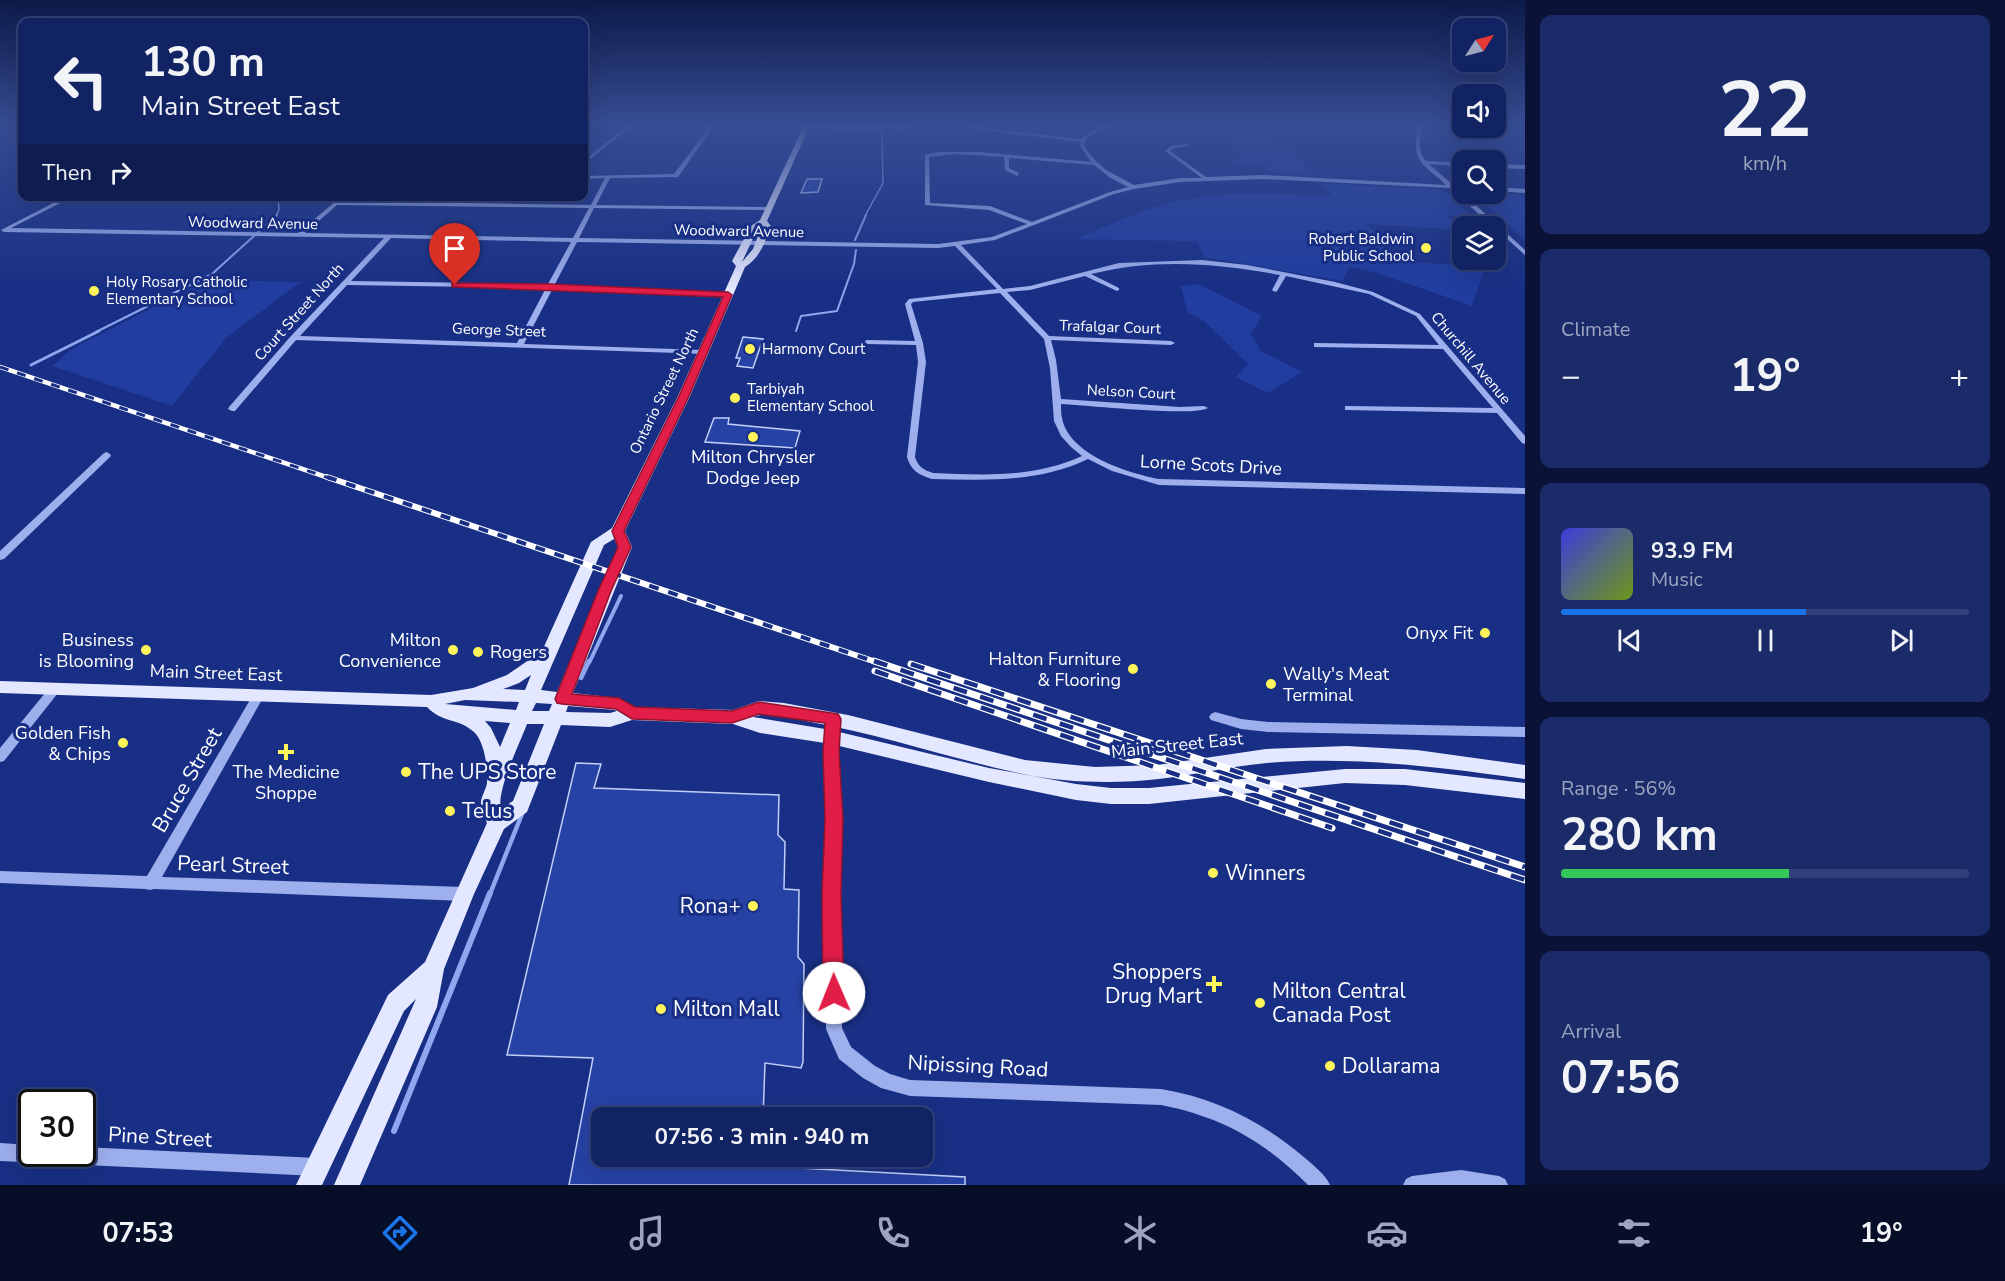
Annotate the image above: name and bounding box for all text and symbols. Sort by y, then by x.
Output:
north arrow [1452,18,1506,72]
map controls [1452,18,1506,270]
text: 130 m [141,34,265,91]
icon: left [42,42,120,120]
text: 22 [1718,57,1812,164]
button: sound [1452,84,1506,138]
text: Main Street East [141,88,340,125]
button: search [1452,150,1506,204]
text: km/h [1743,150,1787,177]
icon: right [104,156,137,189]
text: Then [42,158,92,188]
street label: Woodward Avenue [188,212,318,234]
button: layers [1452,216,1506,270]
street label: Woodward Avenue [674,220,804,242]
pin [429,223,480,285]
place label: Robert Baldwin Public School [1308,229,1415,266]
icon: arrive [438,232,471,265]
marker: Robert Baldwin Public School [1419,241,1433,255]
street label: Court Street North [250,259,348,365]
place label: Holy Rosary Catholic Elementary School [106,272,247,309]
marker: Holy Rosary Catholic Elementary School [87,284,101,298]
street label: Churchill Avenue [1426,308,1516,408]
street label: Trafalgar Court [1059,315,1162,339]
text: Climate [1561,316,1630,343]
street label: George Street [452,318,547,342]
street label: Ontario Street North [625,325,703,457]
place label: Harmony Court [762,339,866,359]
marker: Harmony Court [743,342,757,356]
text: 19° [1729,346,1801,407]
text: − [1561,354,1581,399]
text: + [1949,354,1969,399]
place label: Tarbiyah Elementary School [747,379,874,416]
street label: Nelson Court [1086,380,1177,404]
marker: Tarbiyah Elementary School [728,391,742,405]
marker: Milton Chrysler Dodge Jeep [746,430,760,444]
place label: Milton Chrysler Dodge Jeep [691,445,816,490]
street label: Lorne Scots Drive [1139,449,1283,481]
text: 93.9 FM [1651,536,1733,566]
text: Music [1651,566,1703,593]
place label: Onyx Fit [1406,621,1474,645]
icon: previous [1613,624,1646,657]
icon: pause [1749,624,1782,657]
icon: next [1885,624,1918,657]
marker: Onyx Fit [1478,626,1492,640]
place label: Business is Blooming [39,628,134,673]
place label: Milton Convenience [339,628,441,673]
place label: Rogers [490,640,547,664]
marker: Business is Blooming [139,643,153,657]
marker: Milton Convenience [446,643,460,657]
marker: Rogers [471,645,485,659]
place label: Halton Furniture & Flooring [989,647,1121,692]
street label: Main Street East [149,659,283,687]
marker: Halton Furniture & Flooring [1126,662,1140,676]
place label: Wally's Meat Terminal [1283,662,1390,707]
marker: Wally's Meat Terminal [1264,677,1278,691]
place label: Golden Fish & Chips [15,721,111,766]
street label: Bruce Street [146,722,229,838]
street label: Main Street East [1110,726,1245,764]
marker: Golden Fish & Chips [116,736,130,750]
marker: The Medicine Shoppe [279,745,293,759]
place label: The UPS Store [418,758,556,786]
place label: The Medicine Shoppe [232,760,340,805]
marker: The UPS Store [399,765,413,779]
text: Range · 56% [1561,775,1676,802]
place label: Telus [462,797,512,825]
marker: Telus [443,804,457,818]
text: 280 km [1561,805,1718,866]
street label: Pearl Street [177,849,290,881]
place label: Winners [1225,859,1306,887]
marker: Winners [1206,866,1220,880]
place label: Rona+ [680,892,741,920]
marker: Rona+ [746,899,760,913]
place label: Shoppers Drug Mart [1105,958,1203,1010]
position arrow [802,961,866,1025]
marker: Shoppers Drug Mart [1207,977,1221,991]
place label: Milton Central Canada Post [1272,977,1406,1029]
place label: Milton Mall [673,995,780,1023]
marker: Milton Central Canada Post [1253,996,1267,1010]
marker: Milton Mall [654,1002,668,1016]
text: Arrival [1561,1018,1621,1045]
street label: Nipissing Road [907,1048,1049,1084]
text: 07:56 [1561,1048,1680,1109]
place label: Dollarama [1342,1052,1440,1080]
marker: Dollarama [1323,1059,1337,1073]
speed limit sign: 30 [18,1089,96,1167]
street label: Pine Street [107,1120,213,1154]
text: 07:56 · 3 min · 940 m [655,1122,869,1152]
icon: directions [379,1212,421,1254]
icon: music [626,1212,668,1254]
icon: phone [872,1212,914,1254]
icon: climate [1119,1212,1161,1254]
icon: car [1366,1212,1408,1254]
icon: filters [1613,1212,1655,1254]
text: 07:53 [102,1215,174,1252]
text: 19° [1860,1215,1902,1252]

